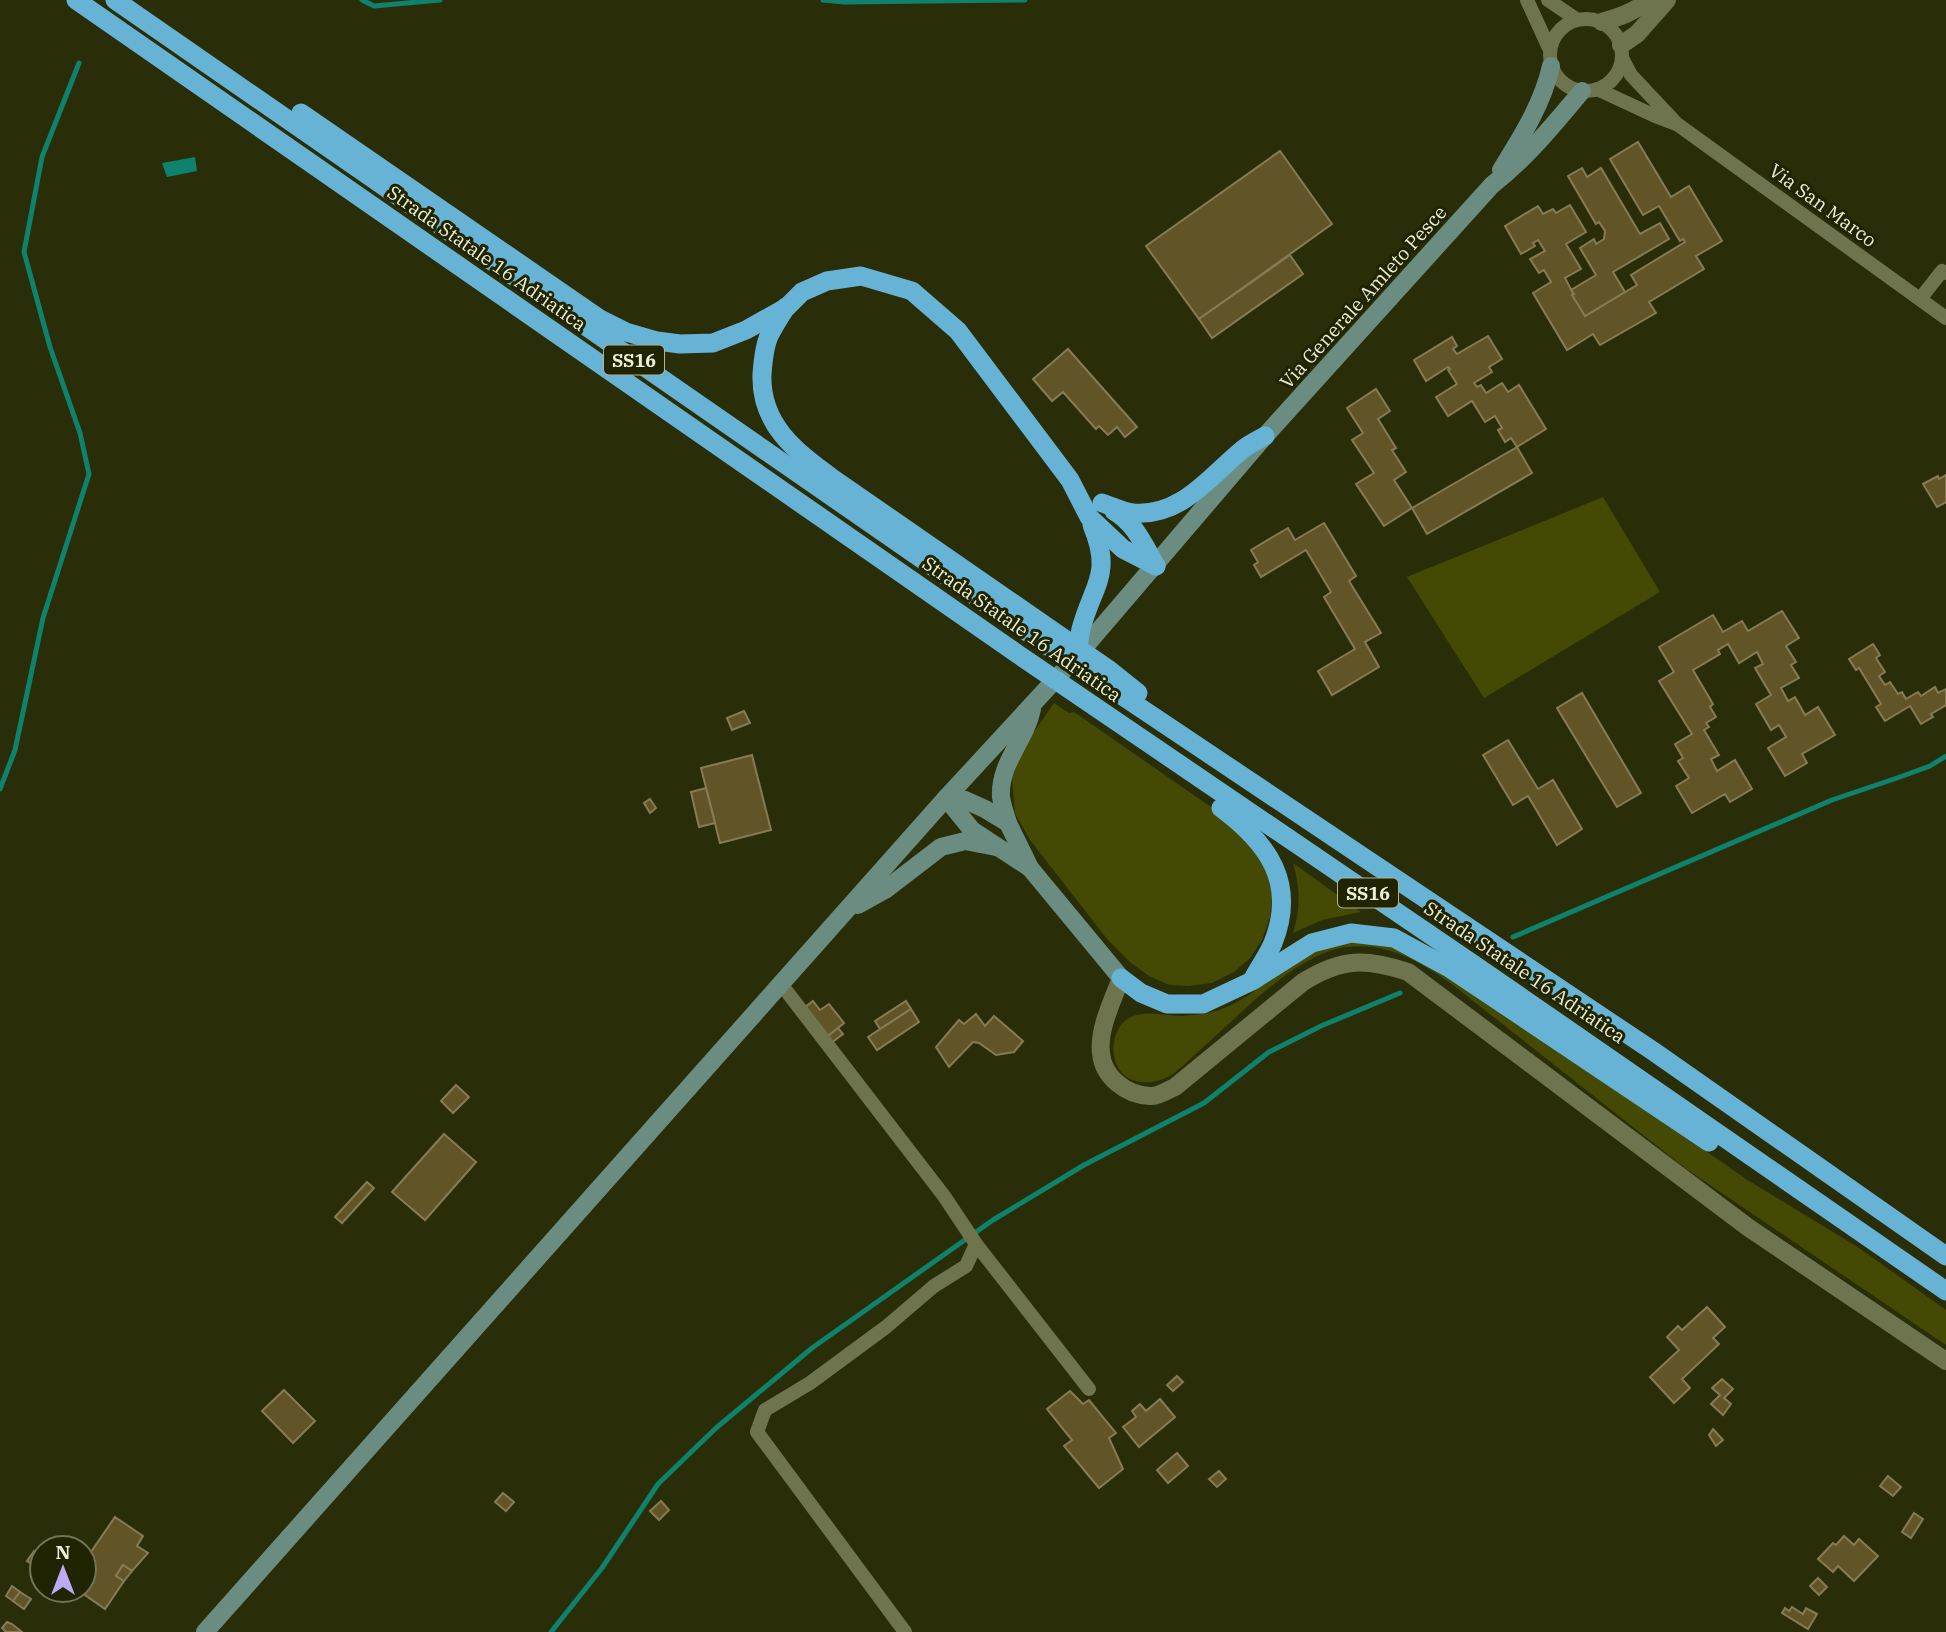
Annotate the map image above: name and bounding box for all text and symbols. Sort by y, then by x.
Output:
street label: Via San Marco [1765,158,1881,252]
street label: Strada Statale 16 Adriatica [383,180,591,336]
street label: Via Generale Amleto Pesce [1274,201,1452,393]
road number: SS16 [604,346,664,374]
street label: Strada Statale 16 Adriatica [918,551,1126,707]
road number: SS16 [1338,878,1398,908]
street label: Strada Statale 16 Adriatica [1420,896,1630,1048]
north arrow [28,1534,98,1604]
text: N [55,1540,71,1564]

